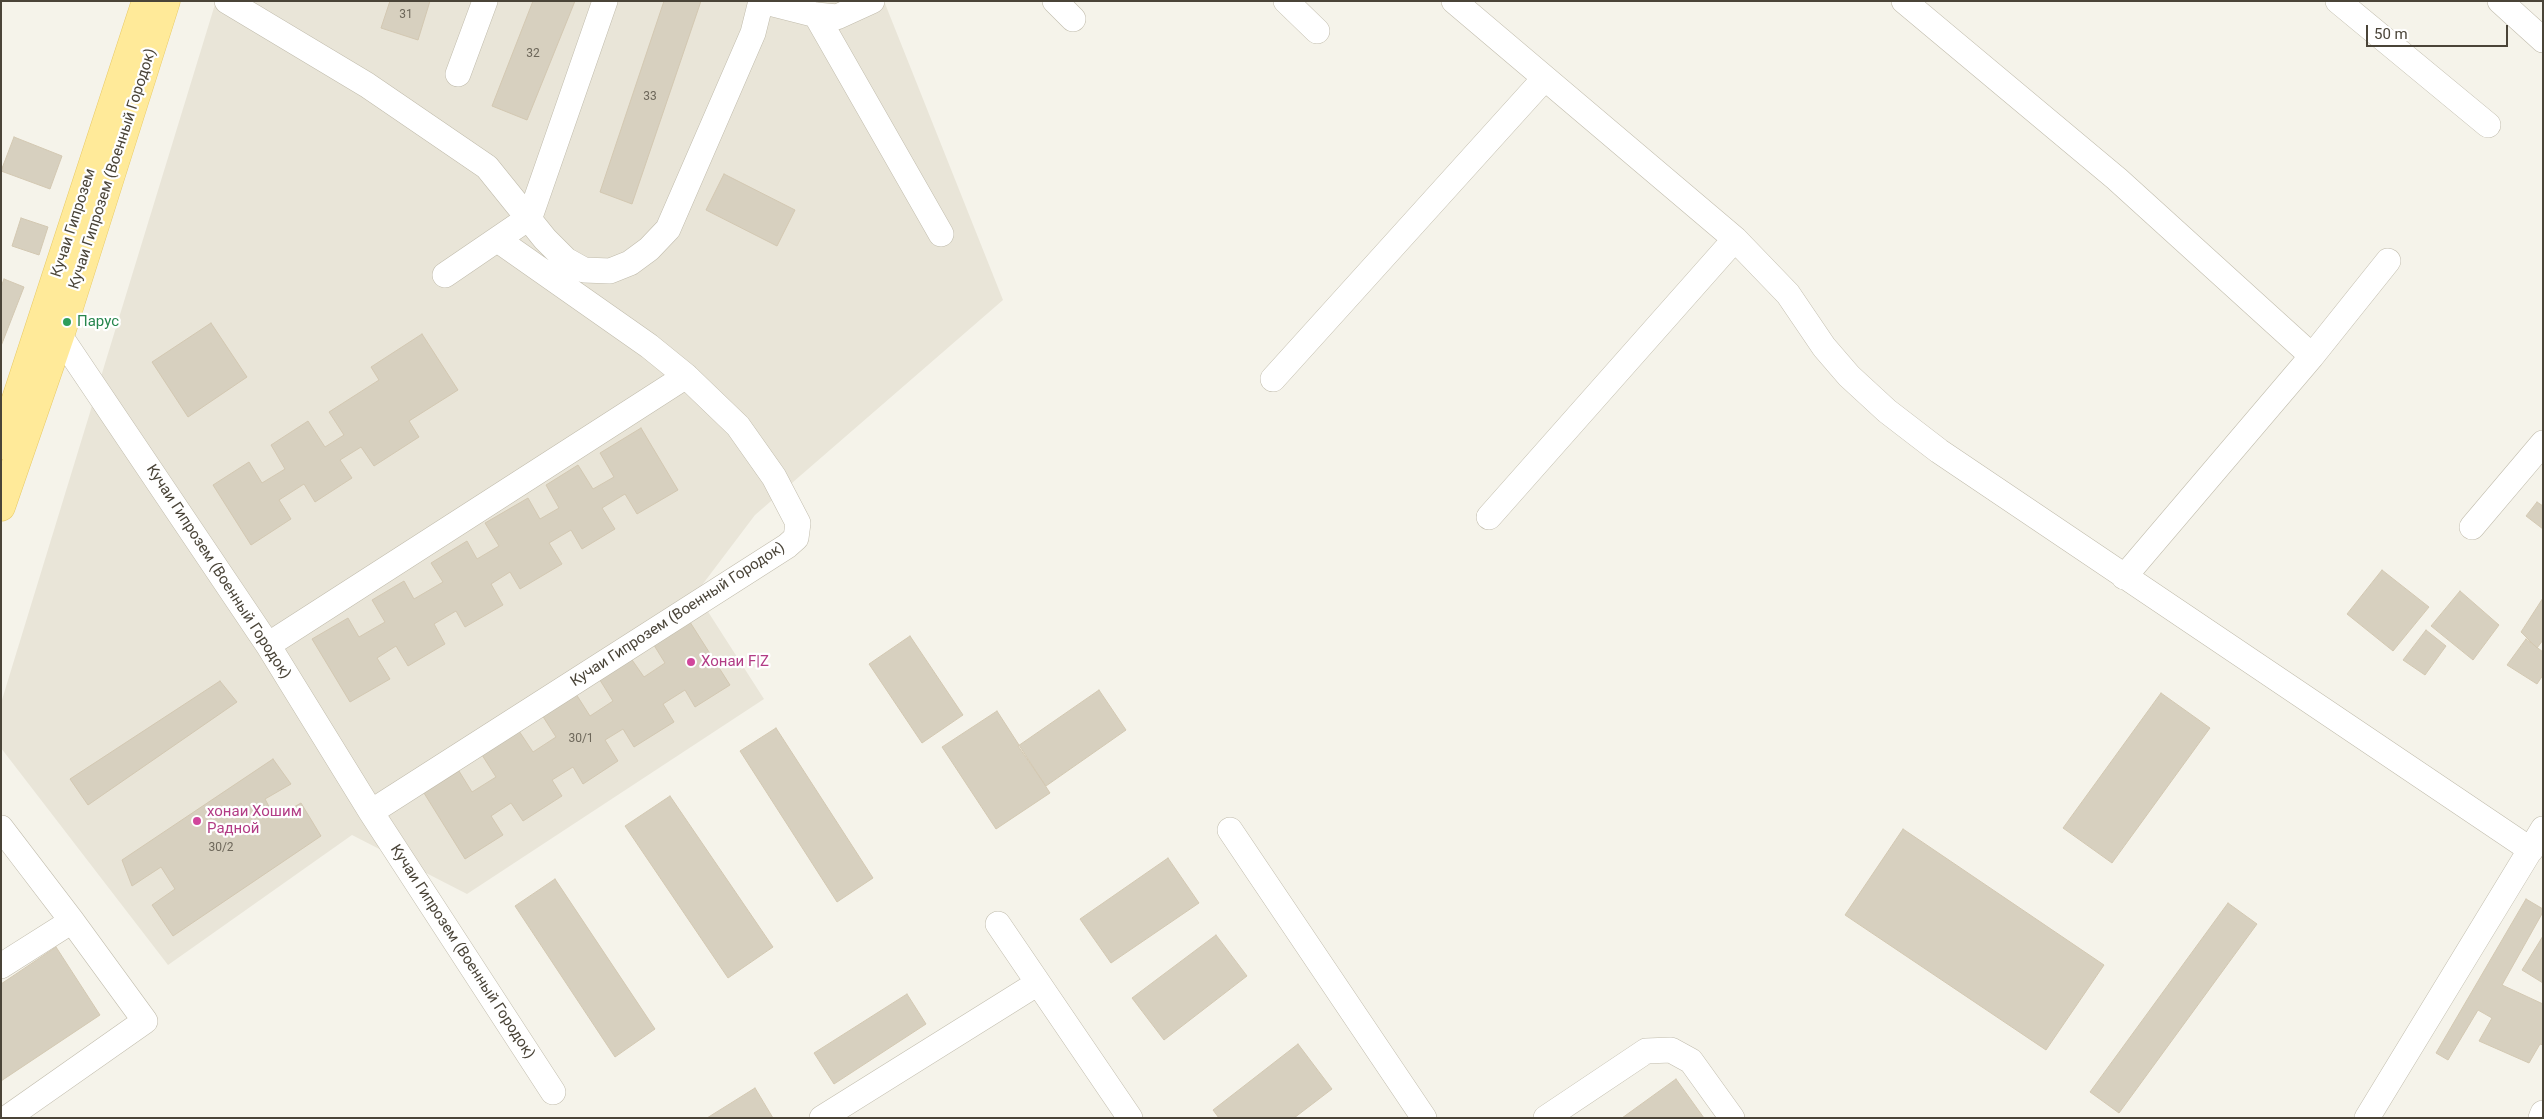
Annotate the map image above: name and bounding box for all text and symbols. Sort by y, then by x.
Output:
house number: 31 [399,8,413,22]
scale bar [2369,15,2512,47]
text: 50 m [2374,25,2408,43]
street label: Кучаи Гипрозем (Военный Городок) [66,46,160,292]
house number: 32 [526,47,540,61]
house number: 33 [643,90,657,104]
street label: Кучаи Гипрозем [48,166,100,280]
place label: Парус [77,313,119,331]
marker: Парус [61,316,73,328]
street label: Кучаи Гипрозем (Военный Городок) [142,461,294,683]
street label: Кучаи Гипрозем (Военный Городок) [567,539,789,691]
place label: Хонаи F|Z [701,653,769,671]
marker: Хонаи F|Z [685,656,697,668]
house number: 30/1 [568,732,594,746]
place label: хонаи Хошим Радной [207,803,302,838]
marker: хонаи Хошим Радной [191,815,203,827]
house number: 30/2 [208,841,234,855]
street label: Кучаи Гипрозем (Военный Городок) [386,841,538,1063]

